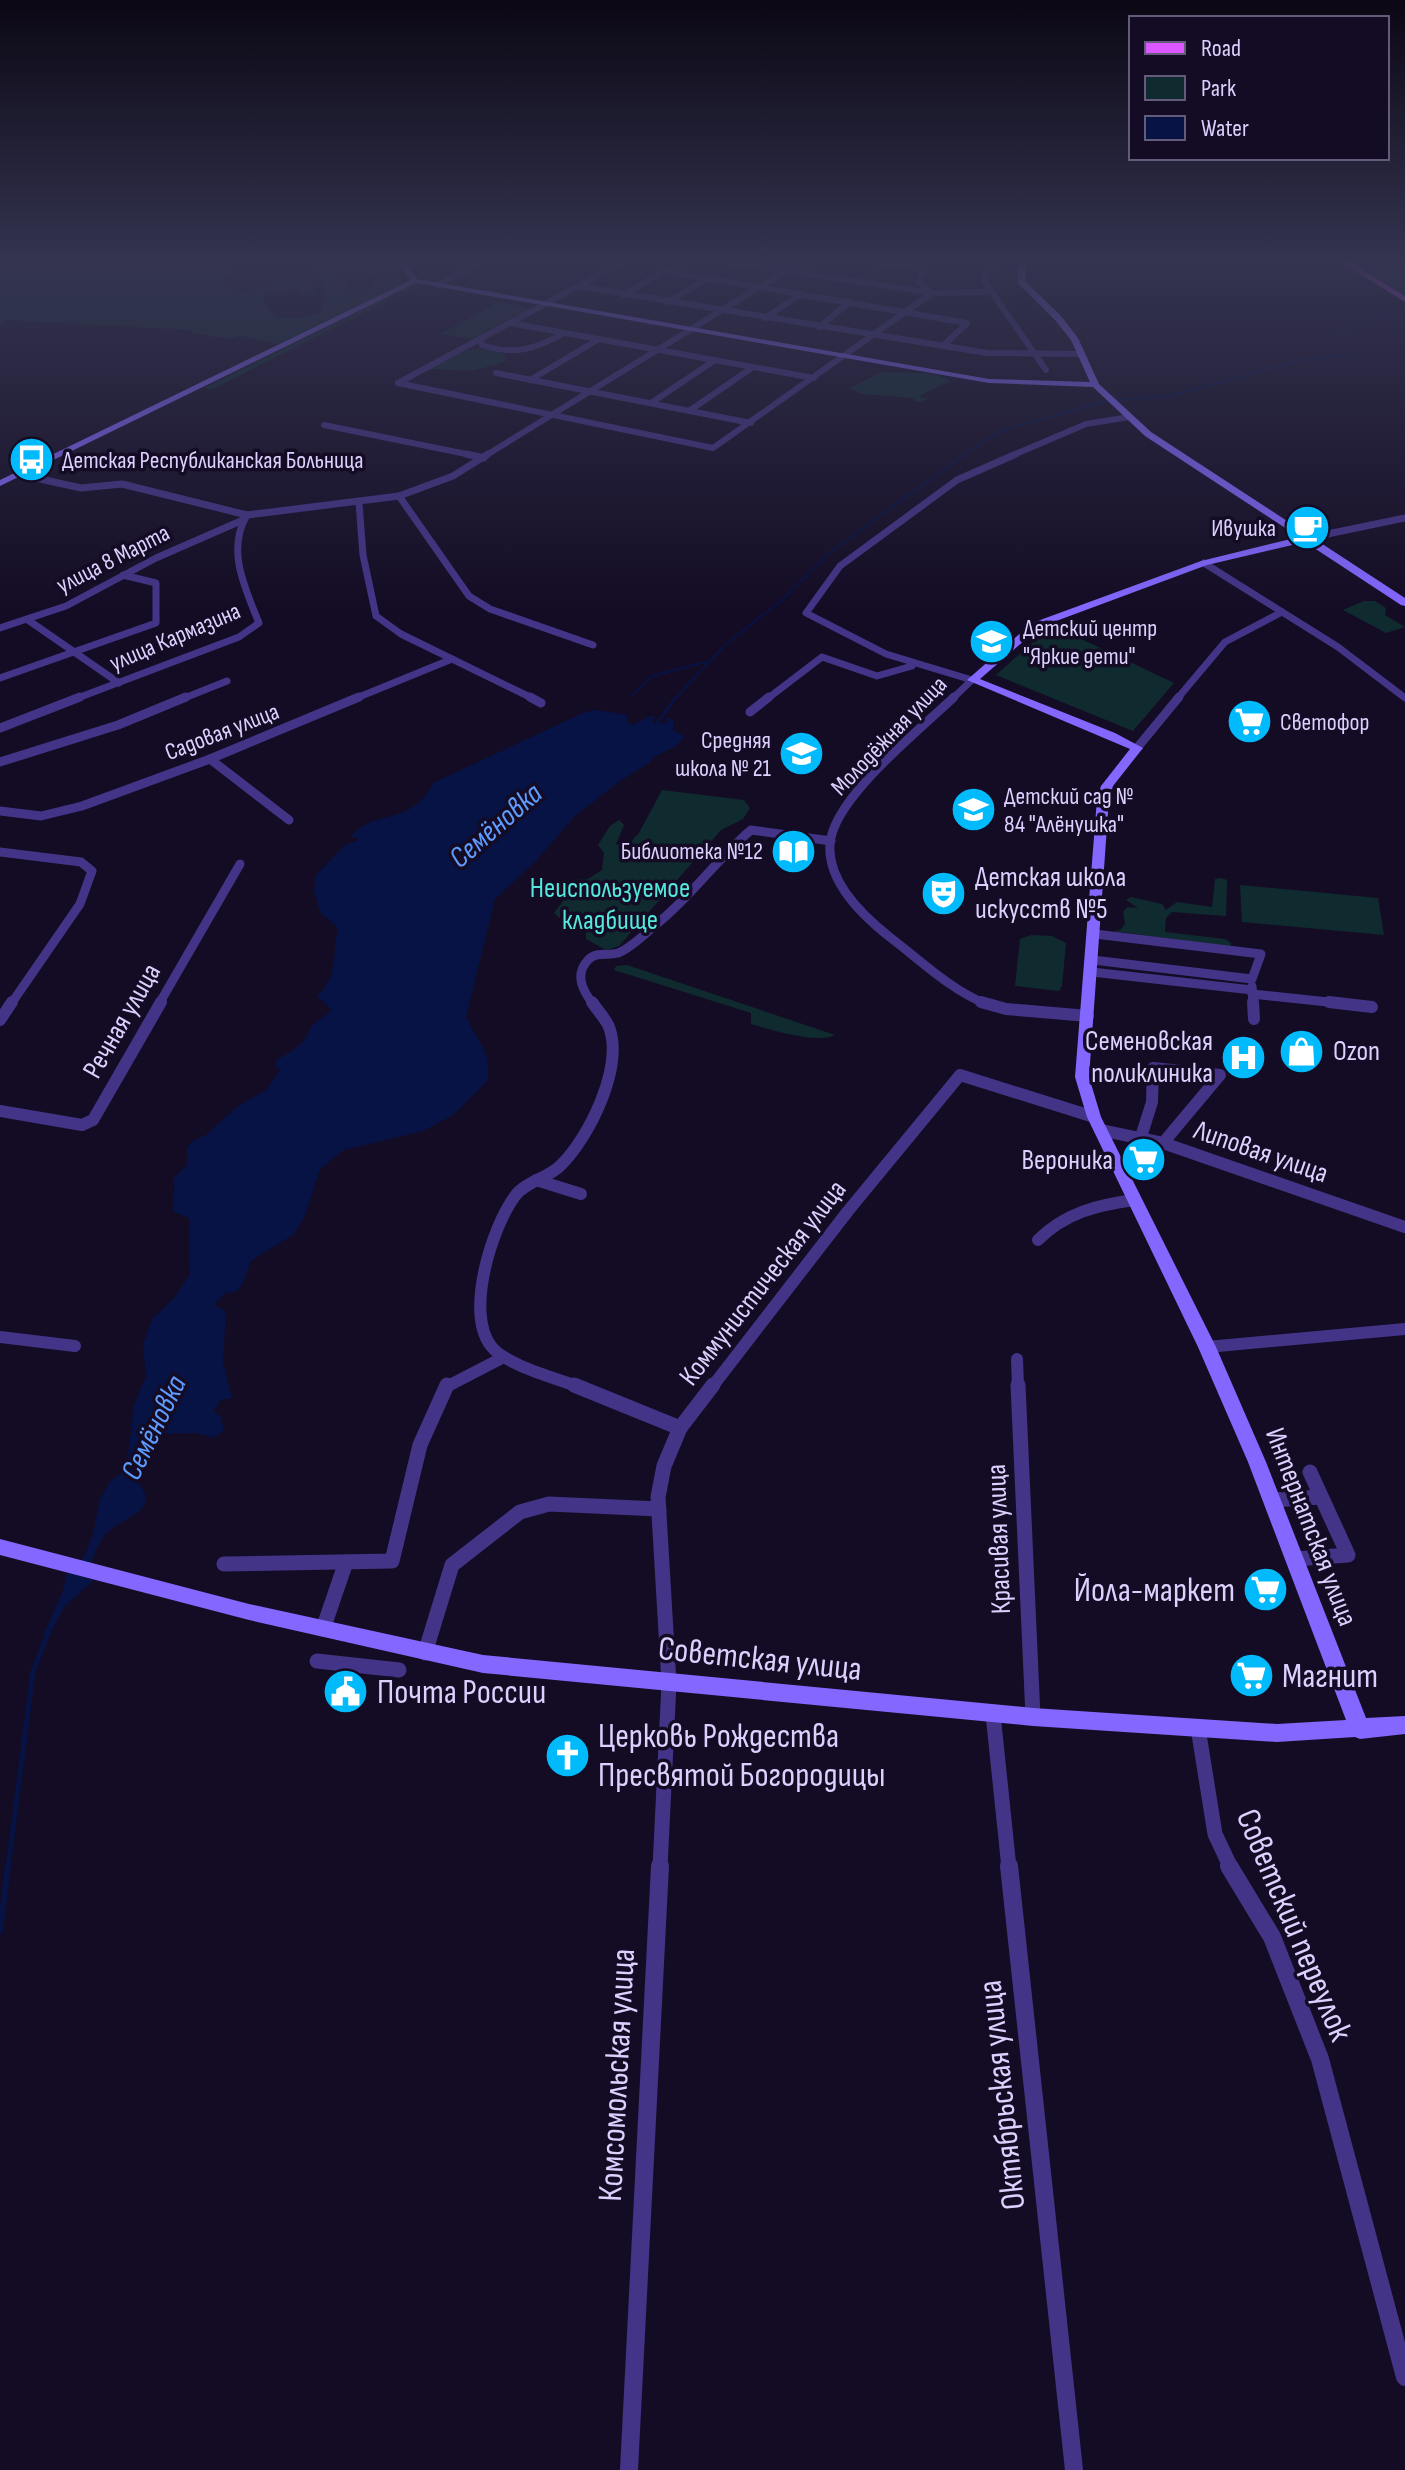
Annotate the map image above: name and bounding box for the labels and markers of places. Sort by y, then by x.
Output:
bus stop icon: Детская Республиканская Больница [7,436,55,484]
place label: Детская Республиканская Больница [62,446,363,475]
cafe icon: Ивушка [1283,504,1331,552]
place label: Ивушка [1211,514,1276,543]
place label: Детский центр "Яркие дети" [1023,614,1157,671]
school or university icon: Детский центр "Яркие дети" [968,618,1016,666]
supermarket icon: Светофор [1225,698,1273,746]
place label: Светофор [1280,708,1370,737]
place label: Средняя школа № 21 [675,726,772,783]
school or university icon: Средняя школа № 21 [778,730,826,778]
place label: Детский сад № 84 "Алёнушка" [1004,782,1133,839]
school or university icon: Детский сад № 84 "Алёнушка" [949,786,997,834]
library icon: Библиотека №12 [770,827,818,875]
place label: Библиотека №12 [621,837,763,866]
place label: Детская школа искусств №5 [975,861,1126,926]
theatre icon: Детская школа искусств №5 [920,869,968,917]
place label: Семеновская поликлиника [1085,1025,1213,1090]
shop icon: Ozon [1278,1027,1326,1075]
hospital icon: Семеновская поликлиника [1220,1033,1268,1081]
place label: Ozon [1333,1035,1380,1068]
supermarket icon: Вероника [1120,1136,1168,1184]
place label: Вероника [1021,1144,1113,1177]
supermarket icon: Йола-маркет [1242,1566,1290,1614]
place label: Йола-маркет [1074,1570,1235,1611]
supermarket icon: Магнит [1227,1652,1275,1700]
place label: Магнит [1282,1656,1378,1697]
public building icon: Почта России [322,1668,370,1716]
place label: Почта России [377,1672,546,1713]
place label: Церковь Рождества Пресвятой Богородицы [598,1716,885,1796]
church icon: Церковь Рождества Пресвятой Богородицы [543,1732,591,1780]

